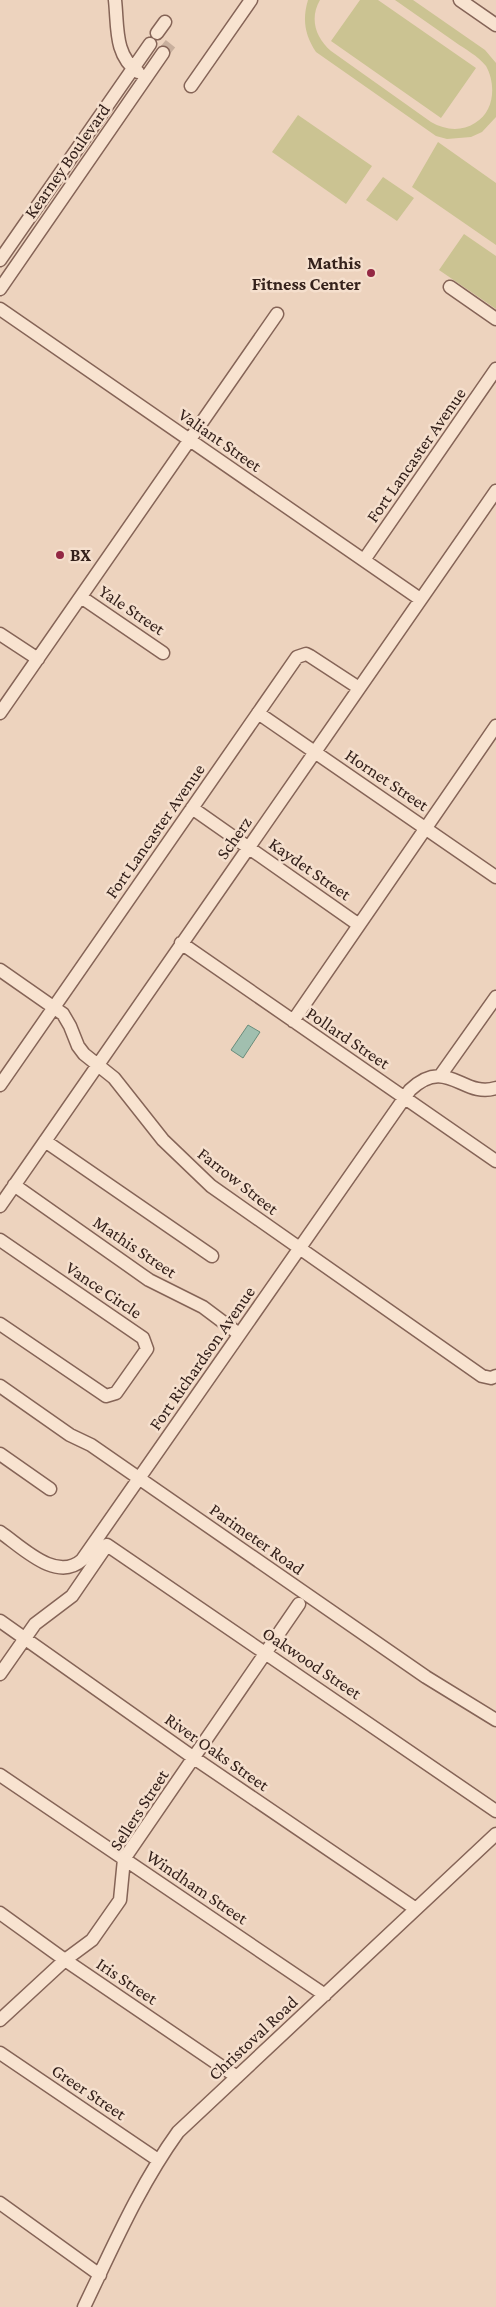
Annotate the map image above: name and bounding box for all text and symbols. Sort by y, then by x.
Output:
street label: Kearney Boulevard [20,100,114,222]
place label: Mathis Fitness Center [252,253,361,294]
marker: Mathis Fitness Center [365,267,377,279]
street label: Fort Lancaster Avenue [362,384,470,526]
street label: Valiant Street [175,404,266,477]
place label: BX [70,545,91,565]
marker: BX [54,549,66,561]
street label: Yale Street [95,581,170,640]
street label: Hornet Street [342,745,433,816]
street label: Fort Lancaster Avenue [101,760,209,902]
street label: Scherz [212,813,256,863]
street label: Kaydet Street [265,833,356,905]
street label: Pollard Street [302,1003,394,1074]
street label: Farrow Street [194,1143,283,1219]
street label: Mathis Street [90,1212,181,1283]
street label: Vance Circle [62,1257,146,1323]
street label: Fort Richardson Avenue [145,1282,259,1434]
street label: Parimeter Road [206,1499,308,1579]
street label: Oakwood Street [259,1623,366,1704]
street label: River Oaks Street [161,1709,274,1796]
street label: Sellers Street [105,1765,173,1854]
street label: Windham Street [142,1846,252,1929]
street label: Iris Street [93,1953,162,2009]
street label: Christoval Road [204,1991,302,2084]
street label: Greer Street [48,2060,131,2125]

